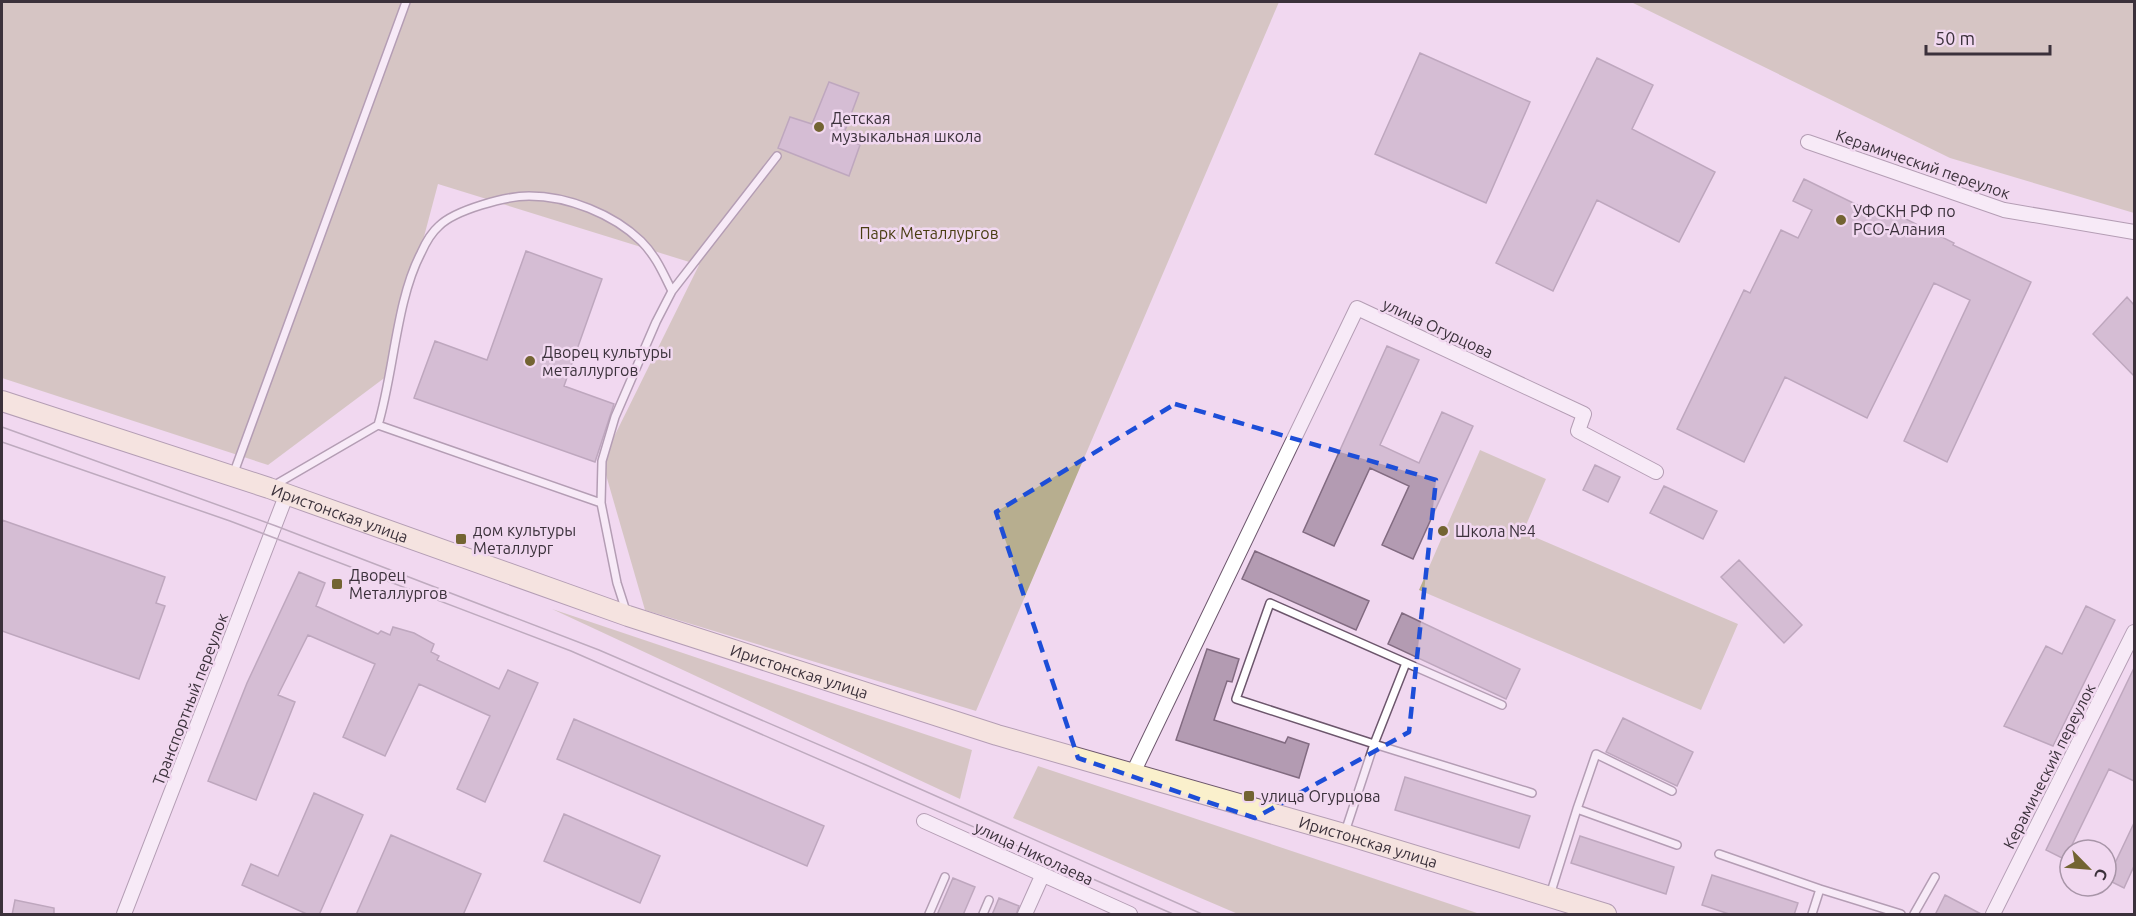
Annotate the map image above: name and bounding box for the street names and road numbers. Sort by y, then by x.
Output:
street label: Керамический переулок [1833,126,2013,202]
street label: улица Огурцова [1380,295,1496,361]
street label: Иристонская улица [269,481,411,546]
street label: Транспортный переулок [149,610,231,788]
street label: Иристонская улица [728,641,871,702]
street label: Керамический переулок [1999,680,2099,852]
street label: Иристонская улица [1297,813,1440,871]
street label: улица Николаева [972,818,1096,888]

